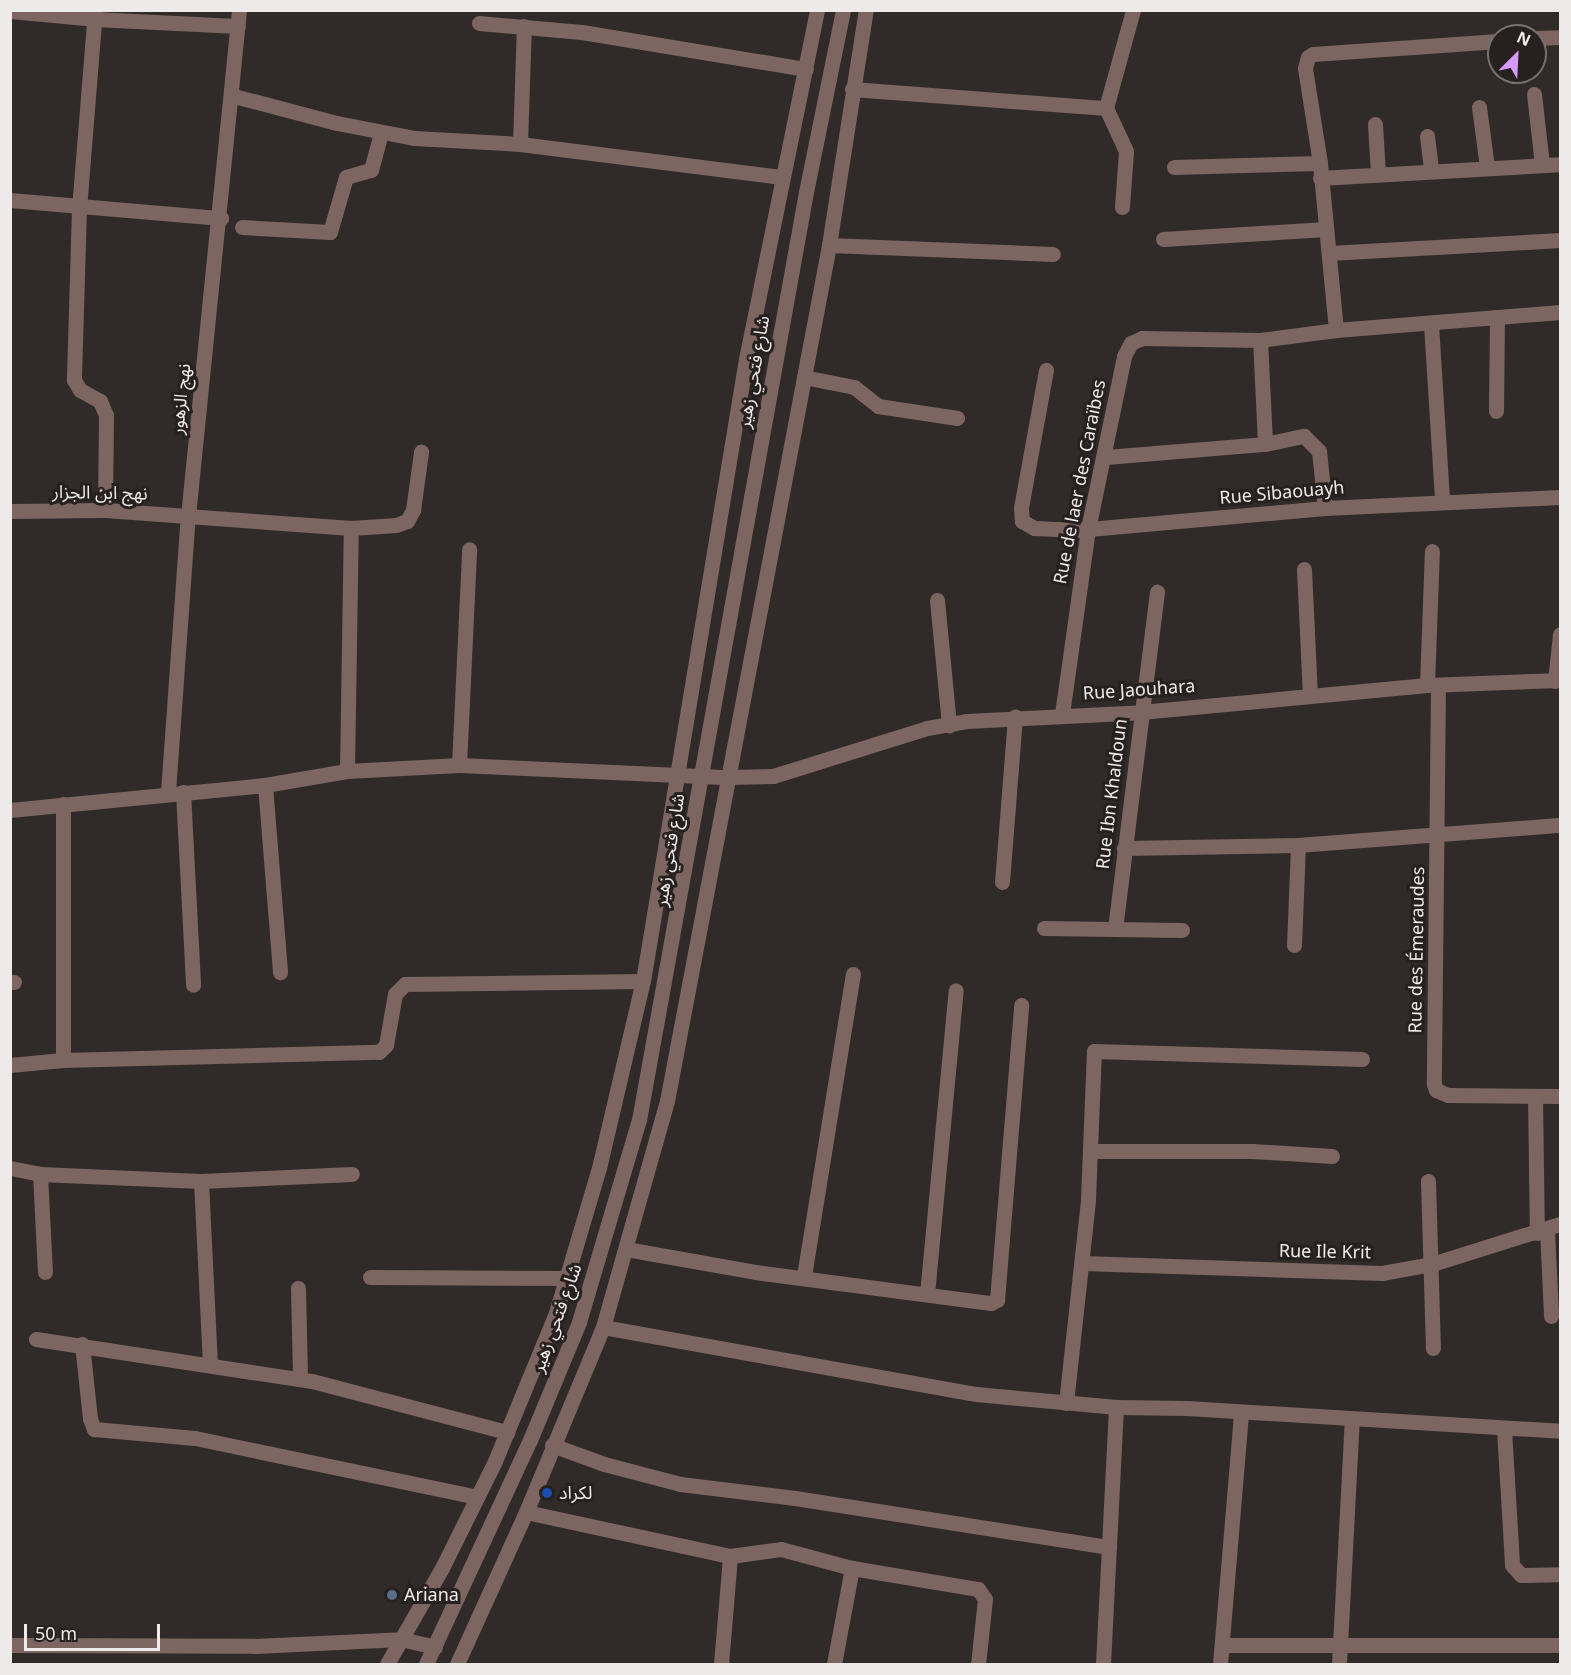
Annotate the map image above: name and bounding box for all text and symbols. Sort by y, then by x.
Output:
text: N [1511,21,1536,58]
north arrow [1487,24,1547,84]
street label: شارع فتحي زهير [733,314,775,430]
street label: نهج الزهور [167,362,195,436]
street label: Rue de laer des Caraïbes [1050,378,1110,586]
street label: Rue Sibaouayh [1219,477,1345,509]
street label: نهج ابن الجزار [52,481,148,505]
street label: Rue Jaouhara [1082,675,1196,705]
street label: Rue Ibn Khaldoun [1092,718,1132,870]
street label: شارع فتحي زهير [650,792,690,908]
street label: Rue des Émeraudes [1405,866,1429,1034]
street label: Rue Ile Krit [1279,1240,1371,1264]
street label: شارع فتحي زهير [527,1261,587,1375]
place label: لكراد [559,1482,592,1504]
marker: لكراد [540,1486,554,1500]
place label: Ariana [404,1584,459,1606]
marker: Ariana [385,1588,399,1602]
scale bar [27,1612,164,1650]
text: 50 m [35,1615,77,1653]

